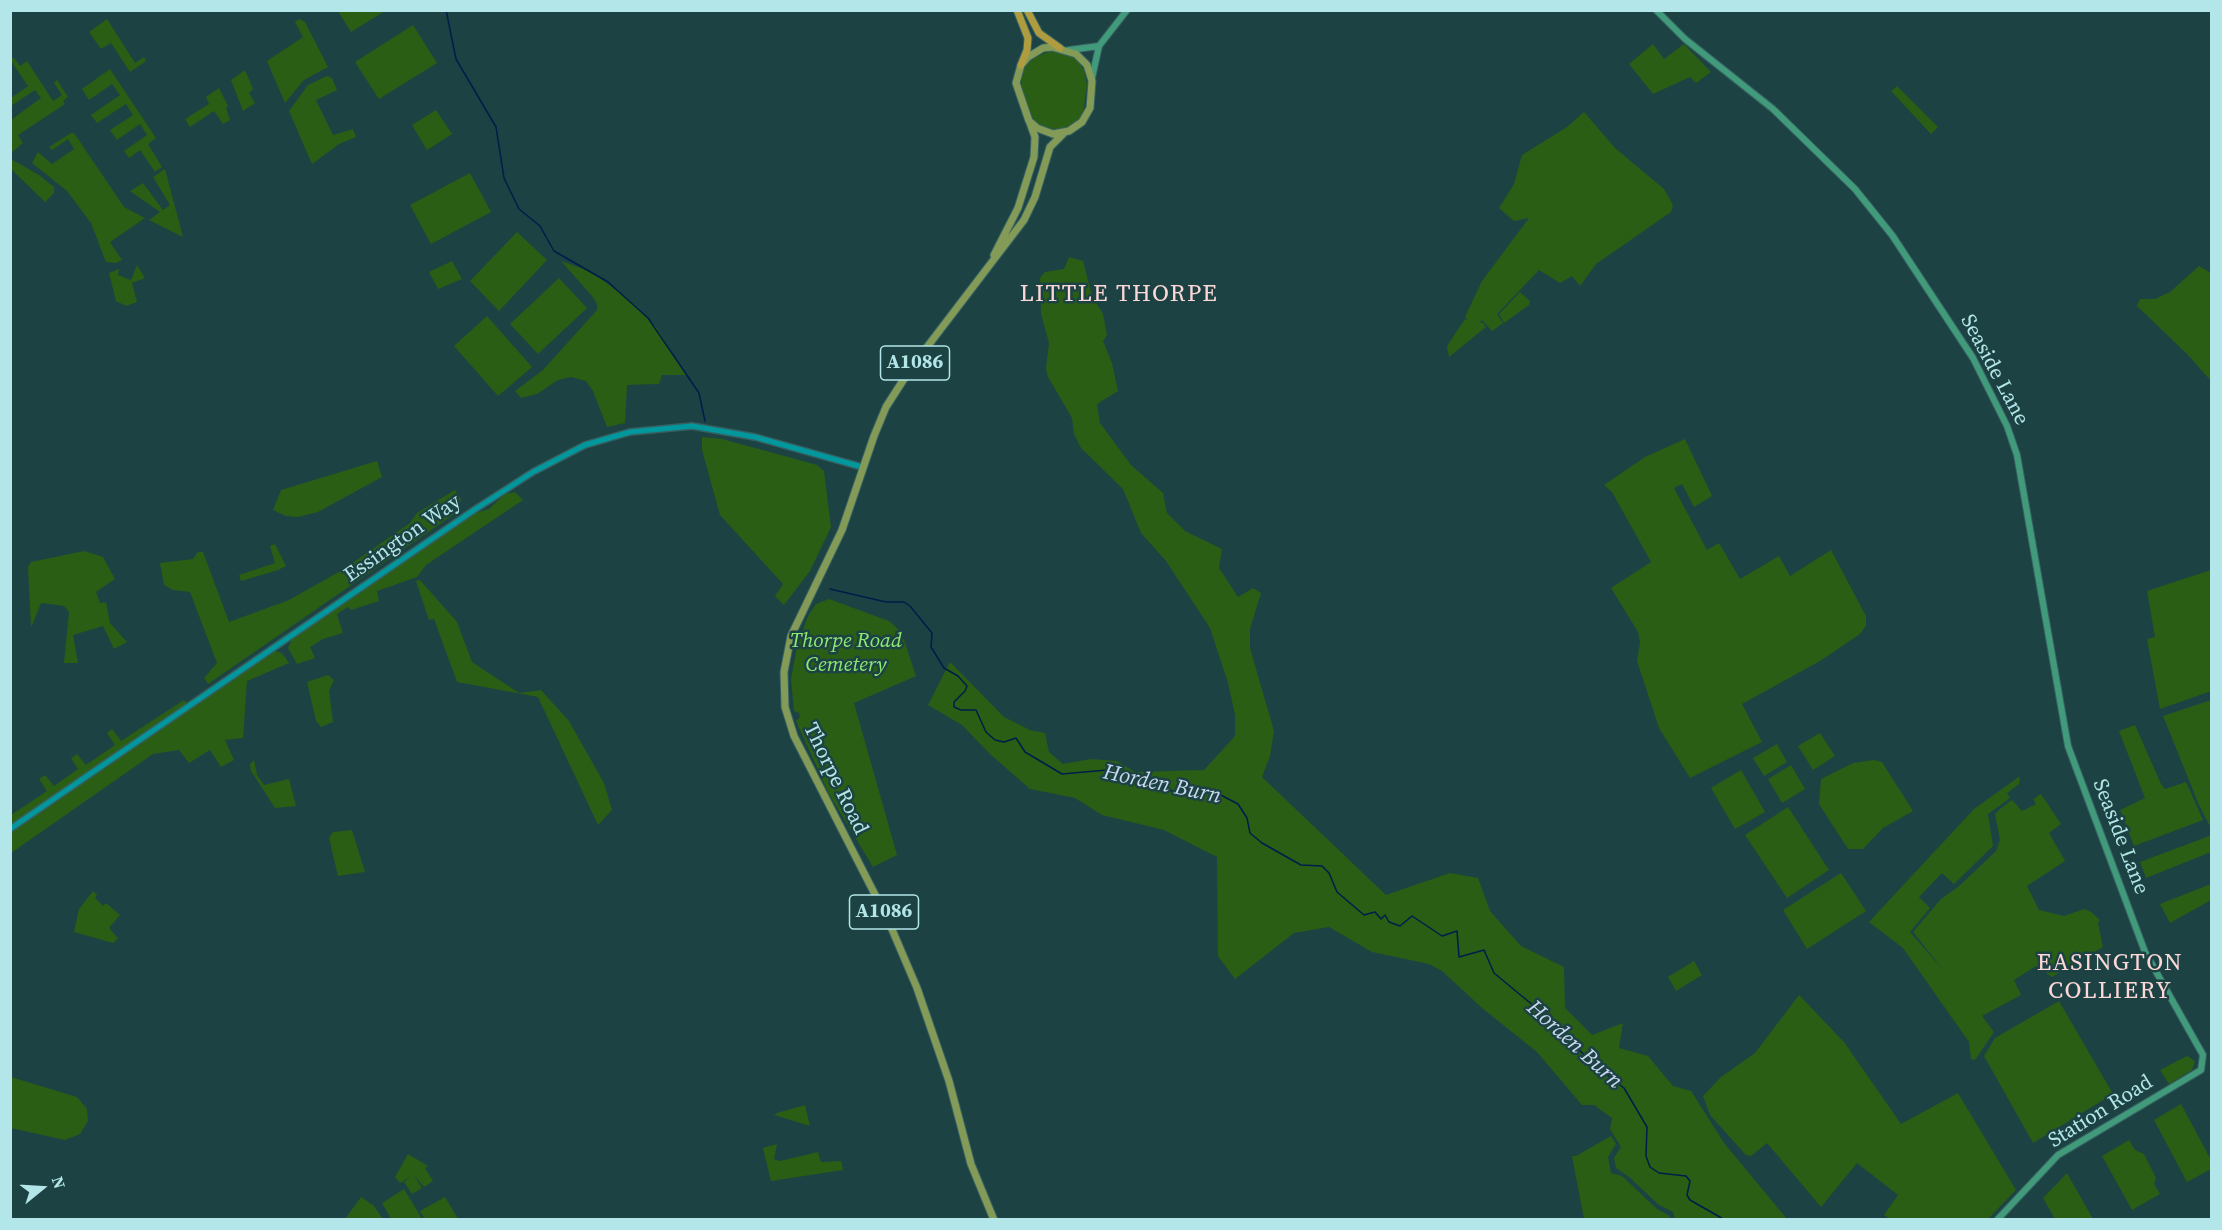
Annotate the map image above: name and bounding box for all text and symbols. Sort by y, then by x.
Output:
district label: LITTLE THORPE [1020,281,1218,309]
street label: Seaside Lane [1954,311,2034,429]
road number: A1086 [880,346,950,380]
street label: Essington Way [340,489,466,589]
park label: Thorpe Road Cemetery [790,629,902,679]
street label: Thorpe Road [797,719,873,839]
water label: Horden Burn [1101,760,1223,810]
street label: Seaside Lane [2086,776,2154,898]
road number: A1086 [850,895,918,929]
district label: EASINGTON COLLIERY [2037,950,2183,1006]
water label: Horden Burn [1521,995,1627,1095]
street label: Station Road [2044,1070,2158,1154]
north arrow [12,1158,72,1218]
text: N [47,1173,71,1191]

